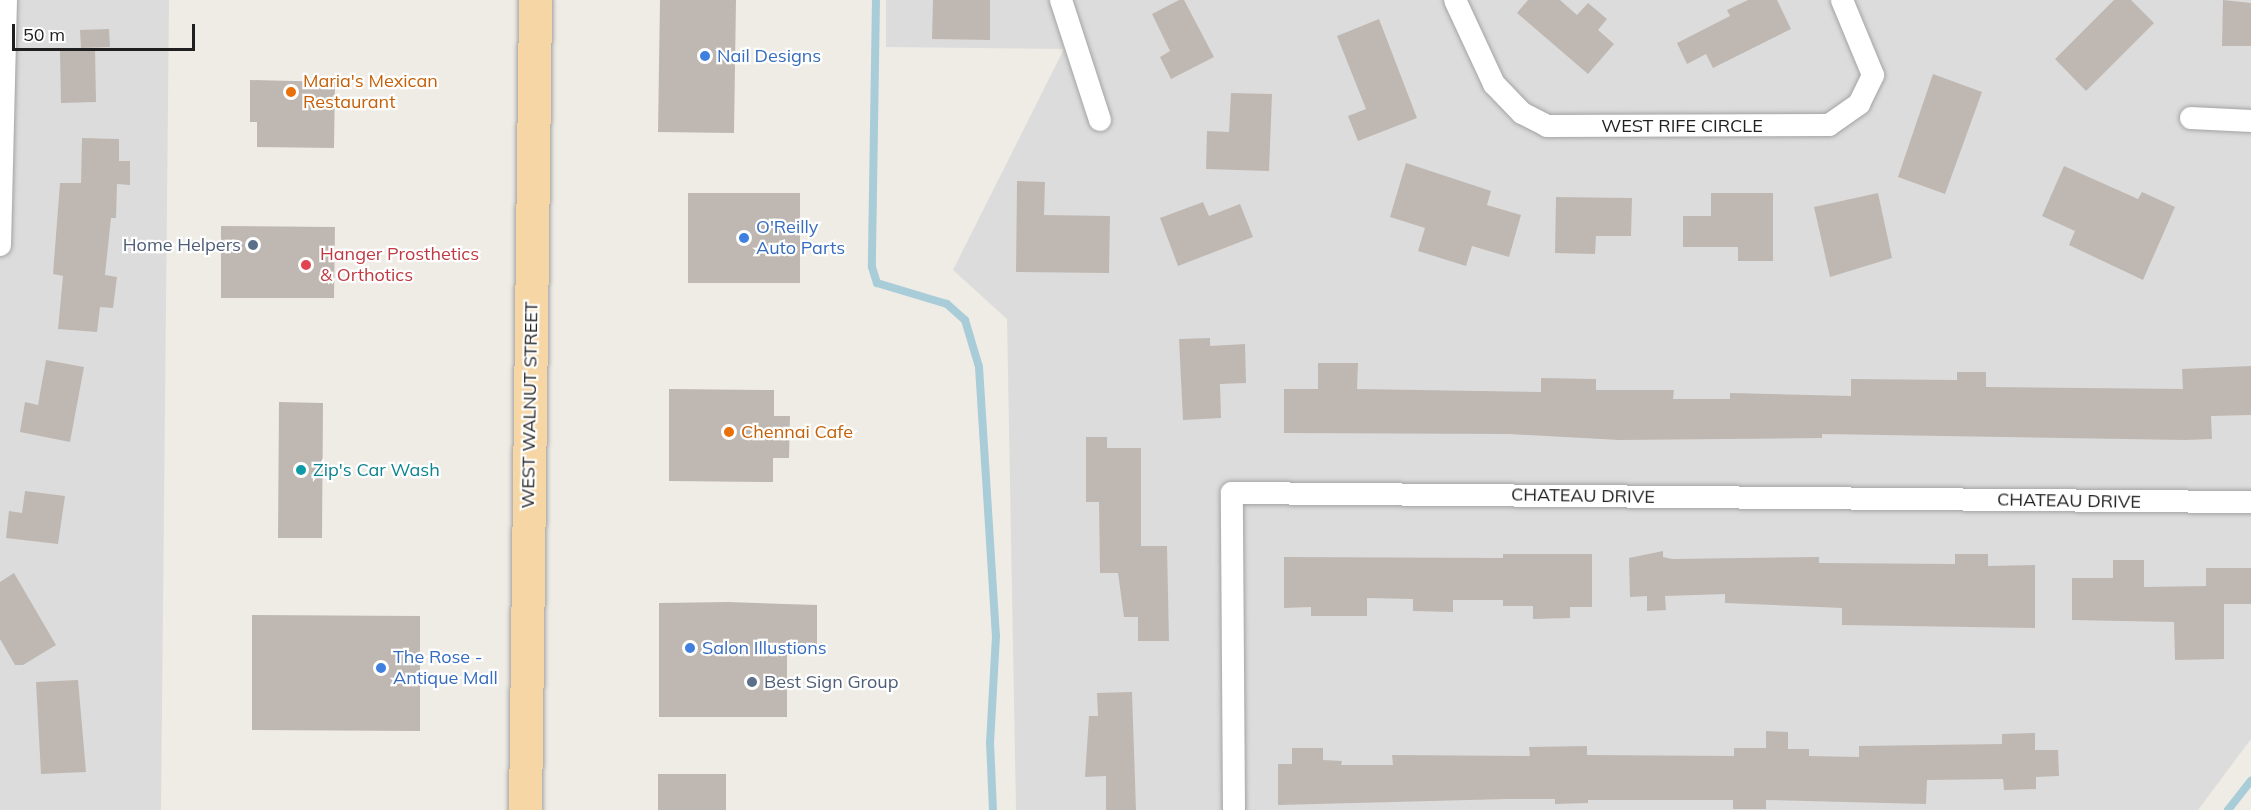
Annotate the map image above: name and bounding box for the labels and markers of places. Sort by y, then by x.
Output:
place label: Nail Designs [717,45,821,67]
marker: Nail Designs [698,49,712,63]
place label: Maria's Mexican Restaurant [303,71,438,113]
marker: Maria's Mexican Restaurant [284,85,298,99]
place label: O'Reilly Auto Parts [756,217,845,260]
marker: O'Reilly Auto Parts [737,231,751,245]
place label: Home Helpers [123,234,241,256]
marker: Home Helpers [246,238,260,252]
place label: Hanger Prosthetics & Orthotics [320,244,479,286]
marker: Hanger Prosthetics & Orthotics [297,256,315,274]
place label: Chennai Cafe [741,421,853,443]
marker: Chennai Cafe [722,425,736,439]
place label: Zip's Car Wash [313,459,440,481]
marker: Zip's Car Wash [294,463,308,477]
place label: Salon Illustions [702,637,827,659]
marker: Salon Illustions [683,641,697,655]
place label: The Rose - Antique Mall [393,647,498,690]
marker: The Rose - Antique Mall [374,661,388,675]
place label: Best Sign Group [764,671,899,693]
marker: Best Sign Group [745,675,759,689]

